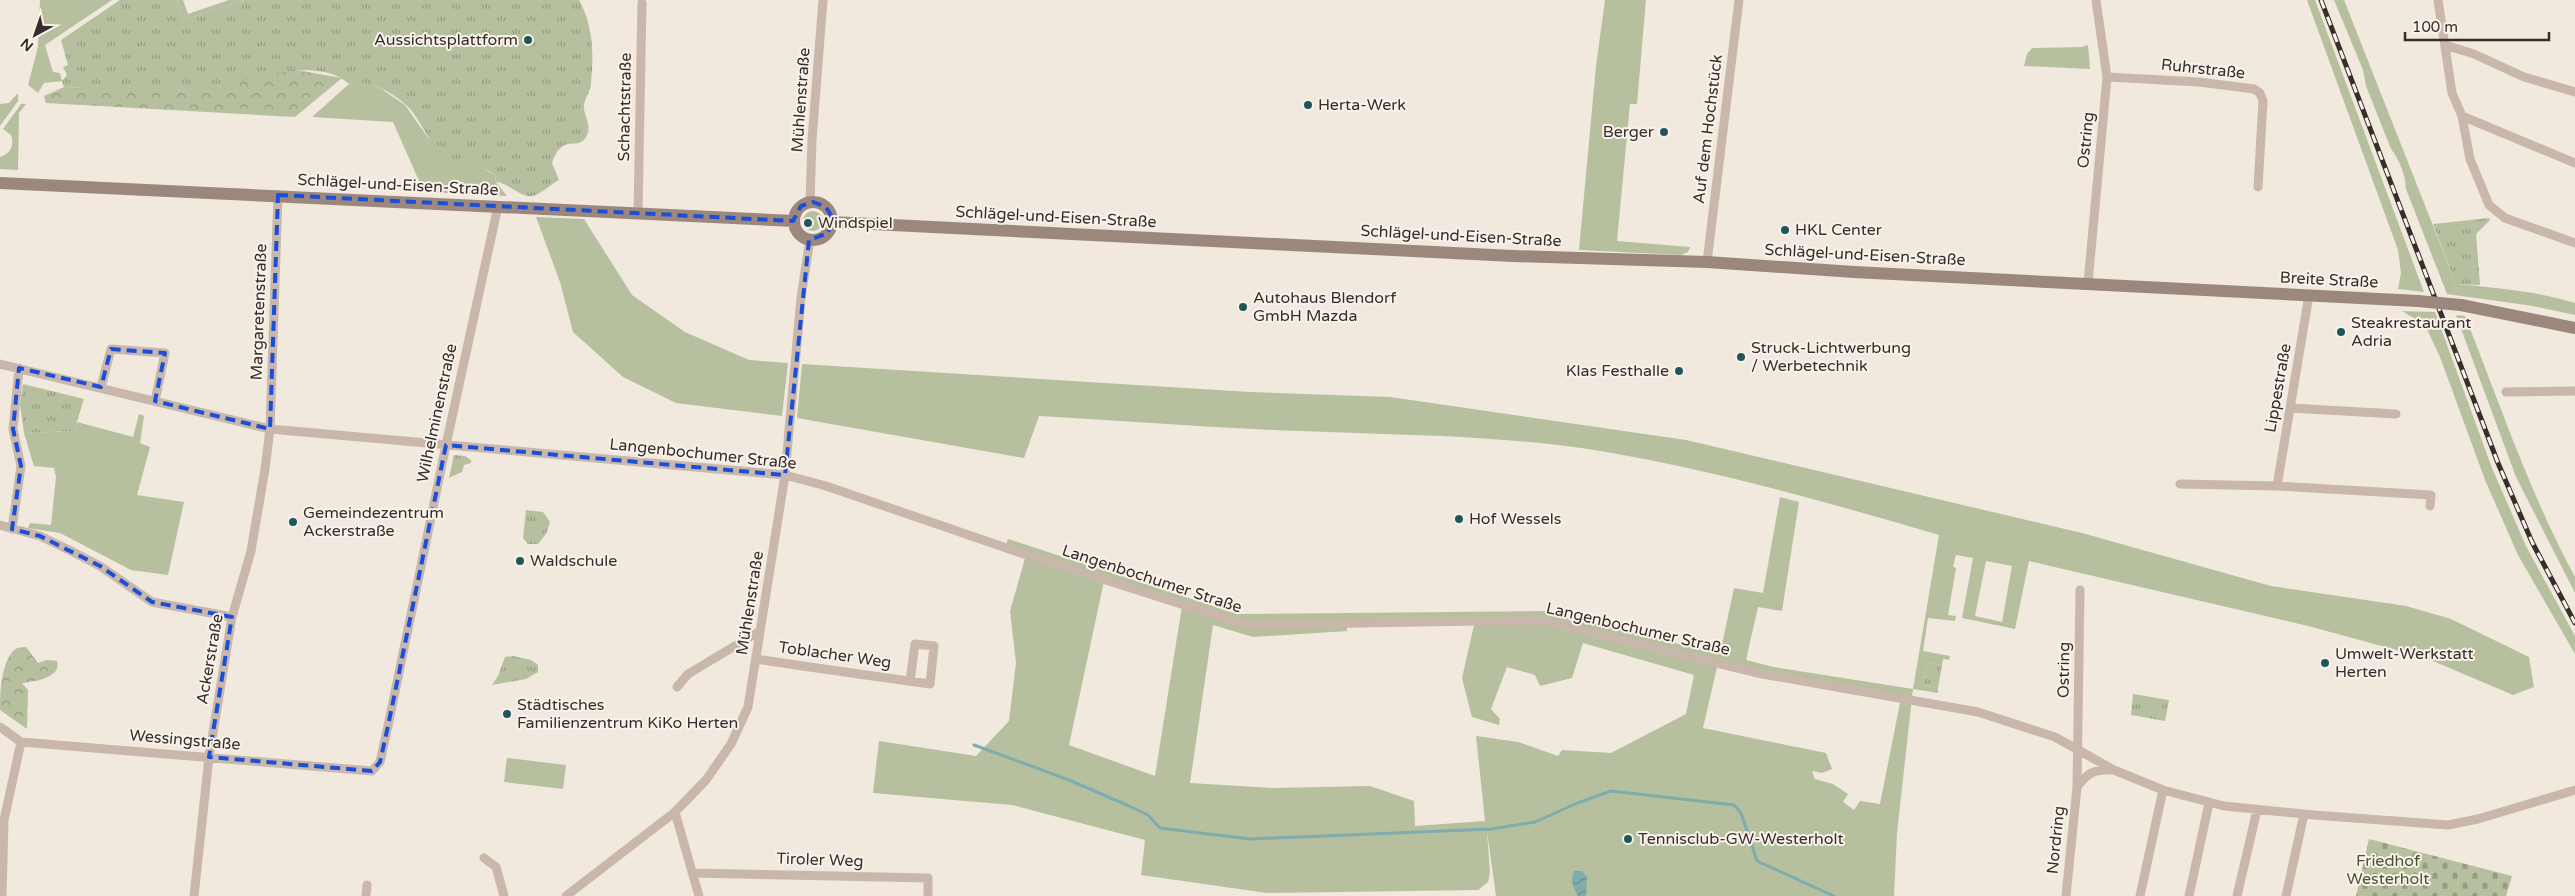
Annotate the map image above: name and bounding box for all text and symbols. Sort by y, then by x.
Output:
north arrow [10,10,60,60]
scale bar [2405,10,2549,42]
text: 100 m [2412,18,2458,36]
place label: Aussichtsplattform [374,30,518,50]
text: N [17,34,37,55]
marker: Aussichtsplattform [522,34,534,46]
street label: Mühlenstraße [787,47,815,153]
street label: Schachtstraße [614,52,636,162]
street label: Auf dem Hochstück [1689,53,1727,205]
street label: Ruhrstraße [2160,55,2246,83]
place label: Herta-Werk [1318,95,1406,115]
marker: Herta-Werk [1302,99,1314,111]
street label: Ostring [2073,111,2099,169]
place label: Berger [1603,122,1655,142]
marker: Berger [1658,126,1670,138]
street label: Schlägel-und-Eisen-Straße [297,170,499,200]
street label: Schlägel-und-Eisen-Straße [955,202,1157,232]
place label: Windspiel [818,213,893,233]
marker: Windspiel [802,217,814,229]
place label: HKL Center [1795,220,1883,240]
street label: Schlägel-und-Eisen-Straße [1360,221,1562,251]
marker: HKL Center [1779,224,1791,236]
street label: Schlägel-und-Eisen-Straße [1764,240,1966,270]
street label: Margaretenstraße [247,243,271,381]
street label: Breite Straße [2279,267,2379,293]
place label: Autohaus Blendorf GmbH Mazda [1253,288,1397,326]
marker: Autohaus Blendorf GmbH Mazda [1237,301,1249,313]
place label: Steakrestaurant Adria [2351,313,2471,351]
marker: Steakrestaurant Adria [2335,326,2347,338]
place label: Struck-Lichtwerbung / Werbetechnik [1751,338,1911,376]
street label: Wilhelminenstraße [412,342,462,484]
street label: Lippestraße [2260,342,2296,434]
marker: Struck-Lichtwerbung / Werbetechnik [1735,351,1747,363]
place label: Klas Festhalle [1566,361,1669,381]
marker: Klas Festhalle [1673,365,1685,377]
street label: Langenbochumer Straße [608,434,798,474]
place label: Gemeindezentrum Ackerstraße [303,503,444,541]
place label: Hof Wessels [1469,509,1561,529]
marker: Hof Wessels [1453,513,1465,525]
marker: Gemeindezentrum Ackerstraße [287,516,299,528]
street label: Langenbochumer Straße [1059,540,1245,618]
street label: Mühlenstraße [732,550,768,656]
place label: Waldschule [530,551,617,571]
marker: Waldschule [514,555,526,567]
street label: Langenbochumer Straße [1544,598,1732,660]
street label: Ackerstraße [192,612,228,706]
street label: Toblacher Weg [777,637,893,673]
street label: Ostring [2054,642,2074,698]
place label: Umwelt-Werkstatt Herten [2335,644,2474,682]
marker: Umwelt-Werkstatt Herten [2319,657,2331,669]
place label: Städtisches Familienzentrum KiKo Herten [517,695,738,733]
marker: Städtisches Familienzentrum KiKo Herten [501,708,513,720]
street label: Wessingstraße [129,725,241,755]
street label: Nordring [2042,805,2070,875]
place label: Tennisclub-GW-Westerholt [1638,829,1844,849]
marker: Tennisclub-GW-Westerholt [1622,833,1634,845]
street label: Tiroler Weg [776,848,864,872]
park label: Friedhof Westerholt [2347,851,2429,889]

